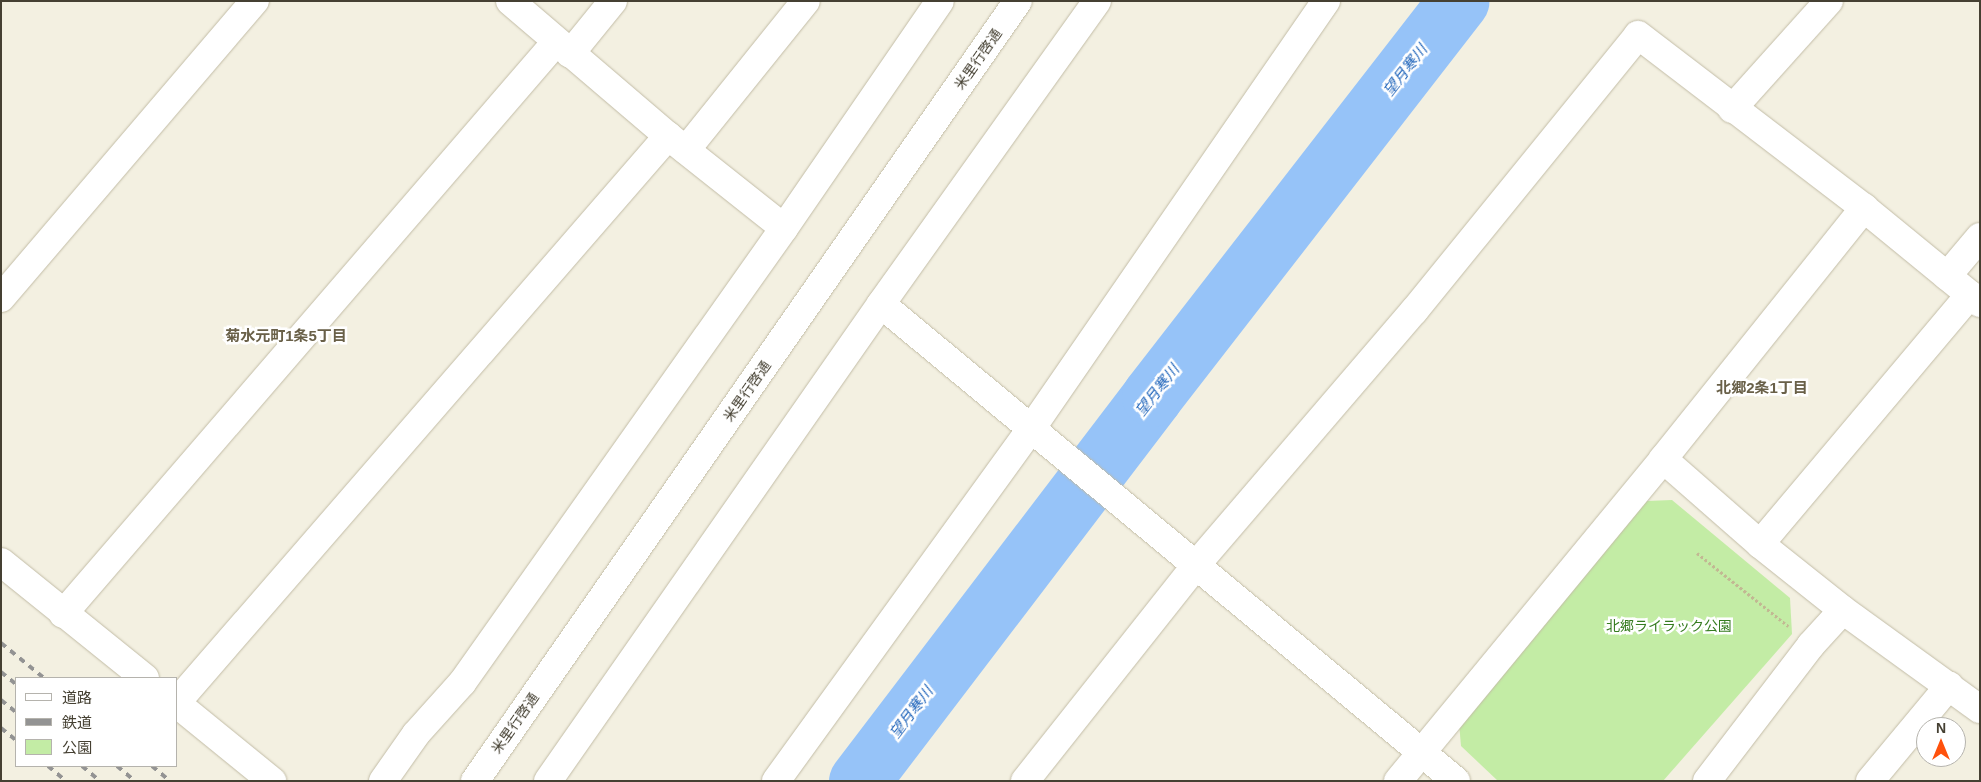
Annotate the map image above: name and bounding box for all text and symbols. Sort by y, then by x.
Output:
street label: 米里行啓通 [951,26,1005,92]
water label: 望月寒川 [1379,41,1431,99]
district label: 菊水元町1条5丁目 [225,327,347,345]
street label: 米里行啓通 [720,358,774,424]
water label: 望月寒川 [1131,361,1183,419]
district label: 北郷2条1丁目 [1716,379,1808,397]
park label: 北郷ライラック公園 [1606,618,1732,634]
legend [15,677,178,767]
water label: 望月寒川 [886,683,936,741]
text: 道路 [62,689,92,706]
street label: 米里行啓通 [488,690,542,756]
text: 鉄道 [62,714,92,731]
north arrow [1916,717,1966,767]
text: N [1936,720,1946,736]
text: 公園 [62,739,92,756]

